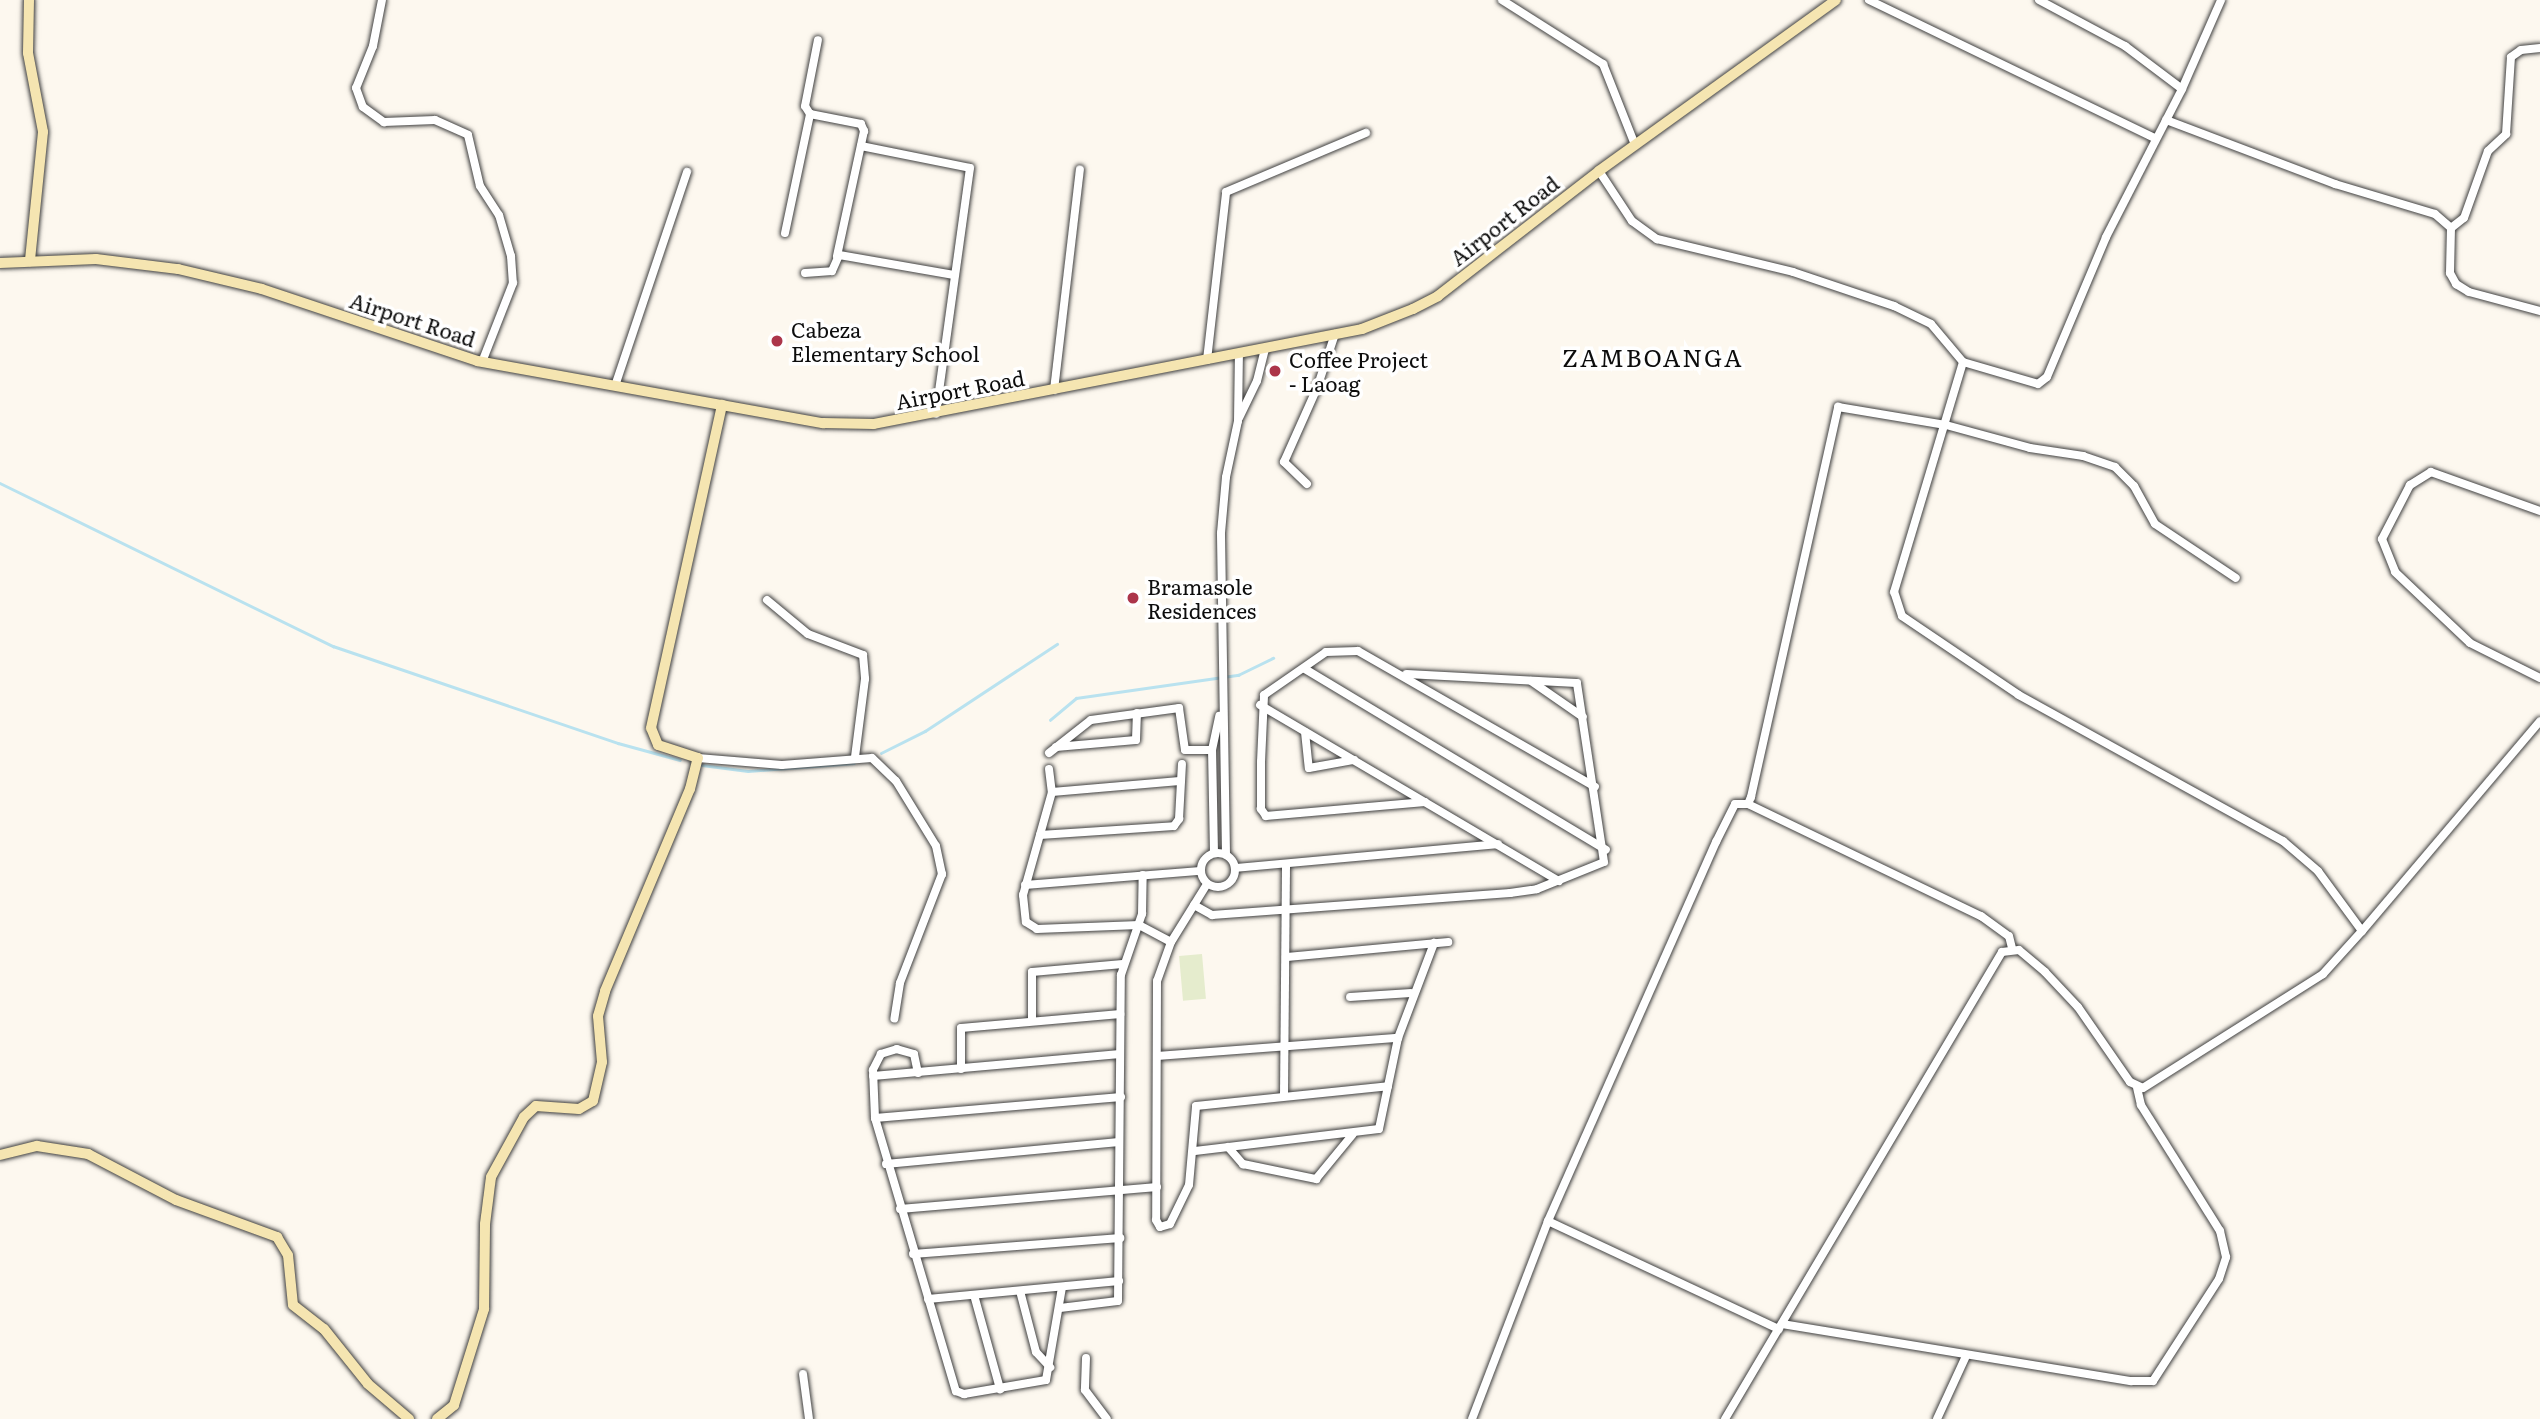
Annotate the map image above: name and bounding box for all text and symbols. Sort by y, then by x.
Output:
street label: Airport Road [1445,170,1563,270]
street label: Airport Road [347,287,479,351]
place label: Cabeza Elementary School [791,316,980,366]
marker: Cabeza Elementary School [769,333,785,349]
district label: ZAMBOANGA [1563,343,1743,371]
place label: Coffee Project - Laoag [1289,346,1428,396]
marker: Coffee Project - Laoag [1267,363,1283,379]
street label: Airport Road [893,364,1027,414]
place label: Bramasole Residences [1147,573,1256,623]
marker: Bramasole Residences [1125,590,1141,606]

